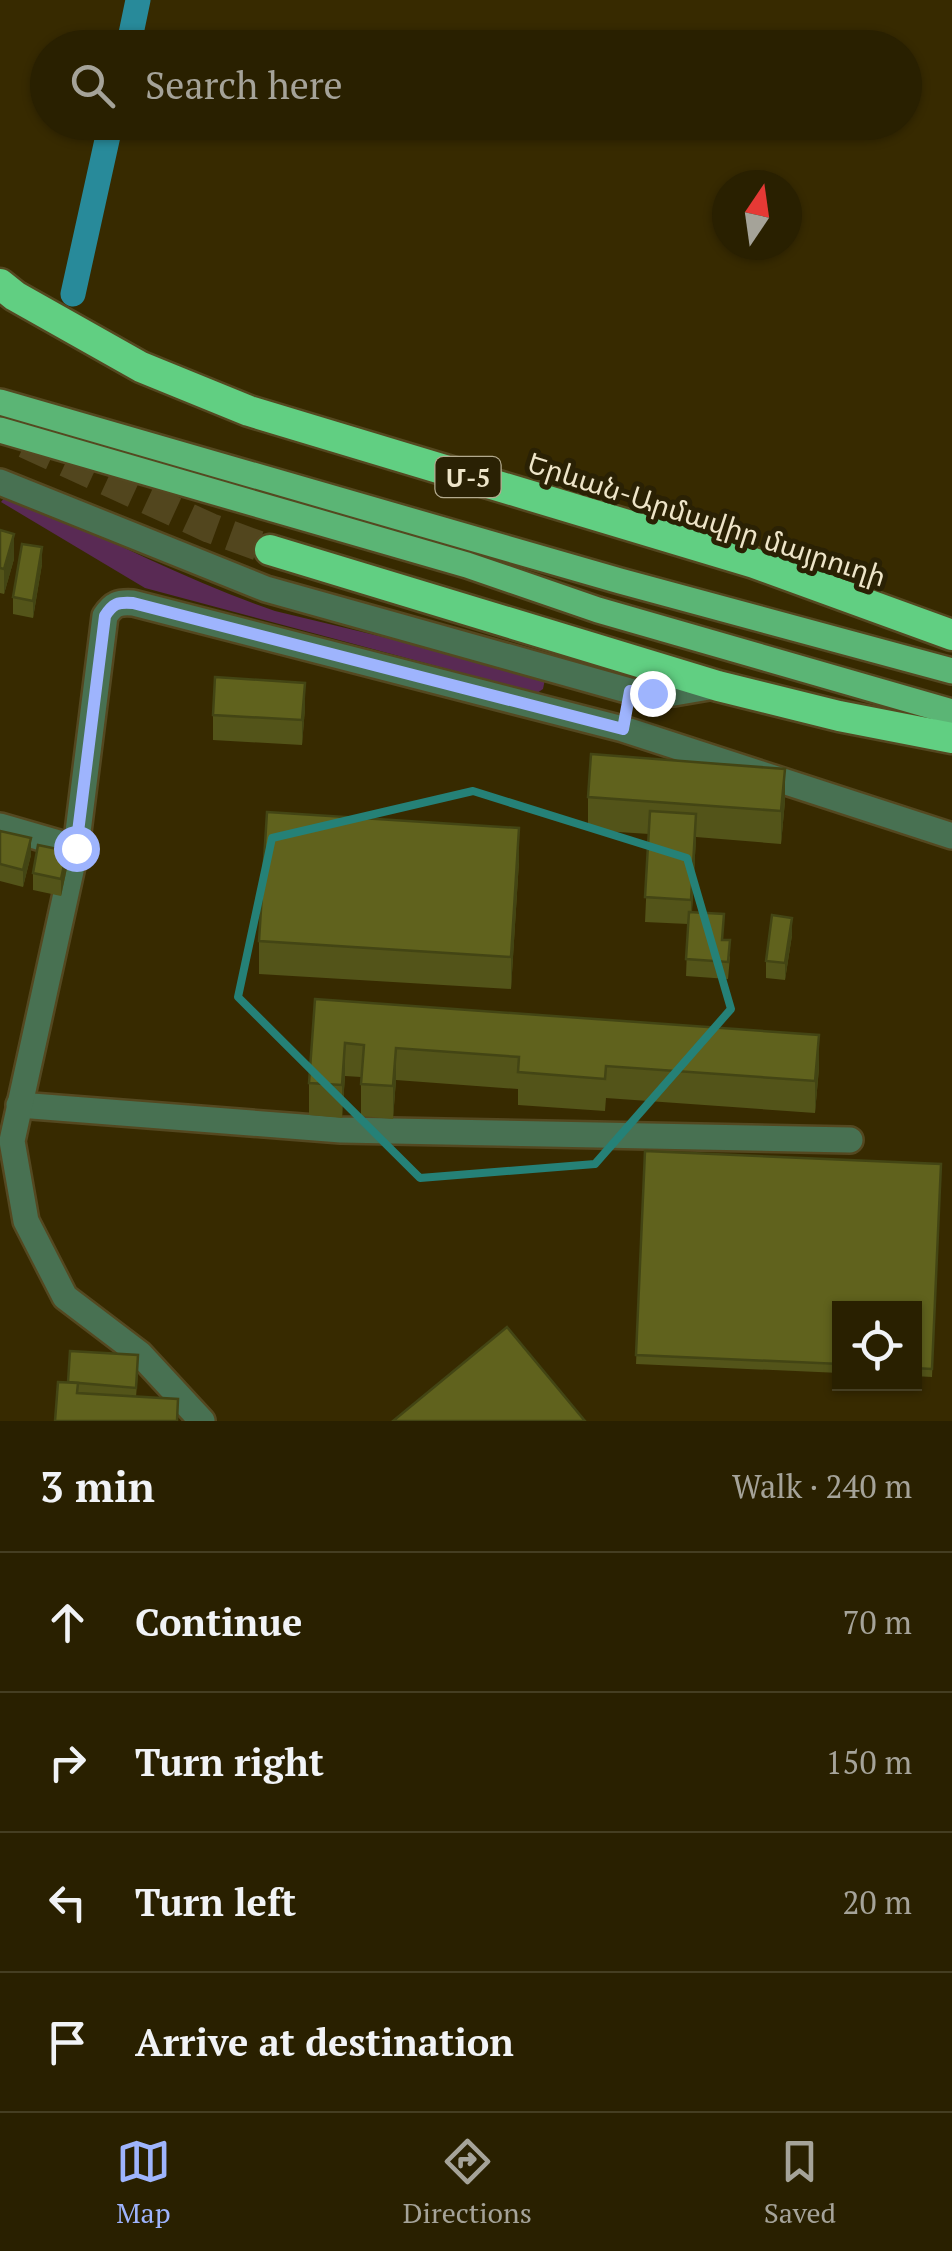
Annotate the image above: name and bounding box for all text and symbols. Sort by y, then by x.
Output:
search box [30,30,922,140]
icon: search [65,58,120,113]
text: Search here [145,60,343,110]
north arrow [712,170,802,260]
street label: Երևան-Արմավիր մայրուղի [523,443,891,595]
road number: Մ-5 [436,457,500,497]
route end [630,671,676,717]
route start [54,826,100,872]
map controls [832,1301,922,1391]
button: locate [832,1301,922,1391]
text: 3 min [40,1458,155,1514]
text: Walk · 240 m [732,1465,912,1507]
icon: ahead [40,1595,95,1650]
text: Continue [135,1597,302,1647]
text: 70 m [842,1601,912,1643]
icon: right [40,1735,95,1790]
text: Turn right [135,1737,324,1787]
text: 150 m [825,1741,912,1783]
icon: left [40,1875,95,1930]
text: Turn left [135,1877,296,1927]
text: 20 m [842,1881,912,1923]
icon: arrive [40,2015,95,2070]
text: Arrive at destination [135,2017,514,2067]
tab: Map [116,2134,171,2231]
tab: Directions [403,2134,532,2231]
tab: Saved [764,2134,836,2231]

